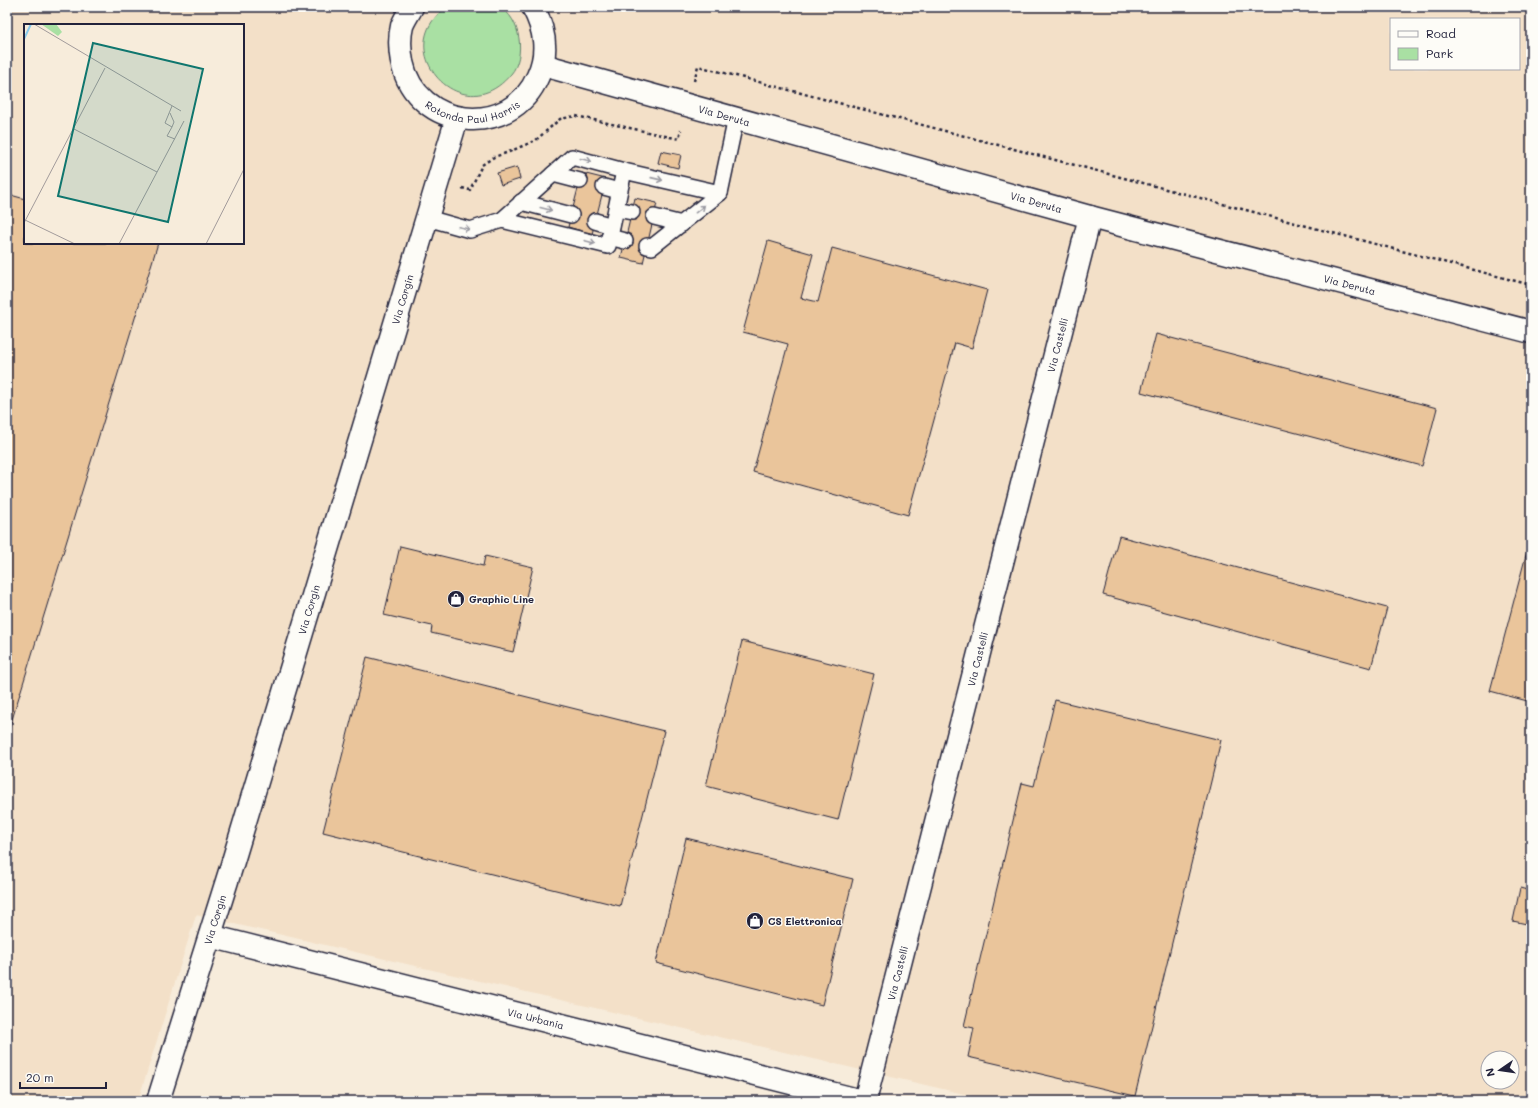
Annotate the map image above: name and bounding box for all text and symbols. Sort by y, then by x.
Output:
legend [1390,18,1520,70]
inset map [24,24,244,244]
text: Road [1426,25,1456,41]
text: Park [1426,45,1453,61]
street label: Rotonda Paul Harris [424,94,522,106]
text: Rotonda Paul Harris [423,97,523,126]
street label: Via Deruta [697,101,752,129]
one-way arrow [579,157,592,165]
one-way arrow [650,175,663,183]
street label: Via Deruta [1009,188,1064,216]
one-way arrow [695,204,706,213]
one-way arrow [539,205,552,213]
one-way arrow [457,225,470,233]
one-way arrow [583,239,596,246]
street label: Via Deruta [1322,271,1377,298]
street label: Via Corgin [388,273,416,326]
street label: Via Castelli [1044,316,1071,374]
street label: Via Corgin [295,583,323,636]
shop icon: Graphic Line [446,589,466,609]
place label: Graphic Line [469,592,534,606]
street label: Via Castelli [964,630,991,688]
street label: Via Corgin [200,893,229,946]
shop icon: CS Elettronica [745,911,765,931]
place label: CS Elettronica [768,914,842,928]
street label: Via Castelli [884,944,911,1002]
street label: Via Urbania [506,1005,566,1032]
north arrow [1480,1050,1520,1090]
scale bar [20,1064,106,1090]
text: N [1482,1067,1498,1078]
text: 20 m [26,1069,54,1085]

